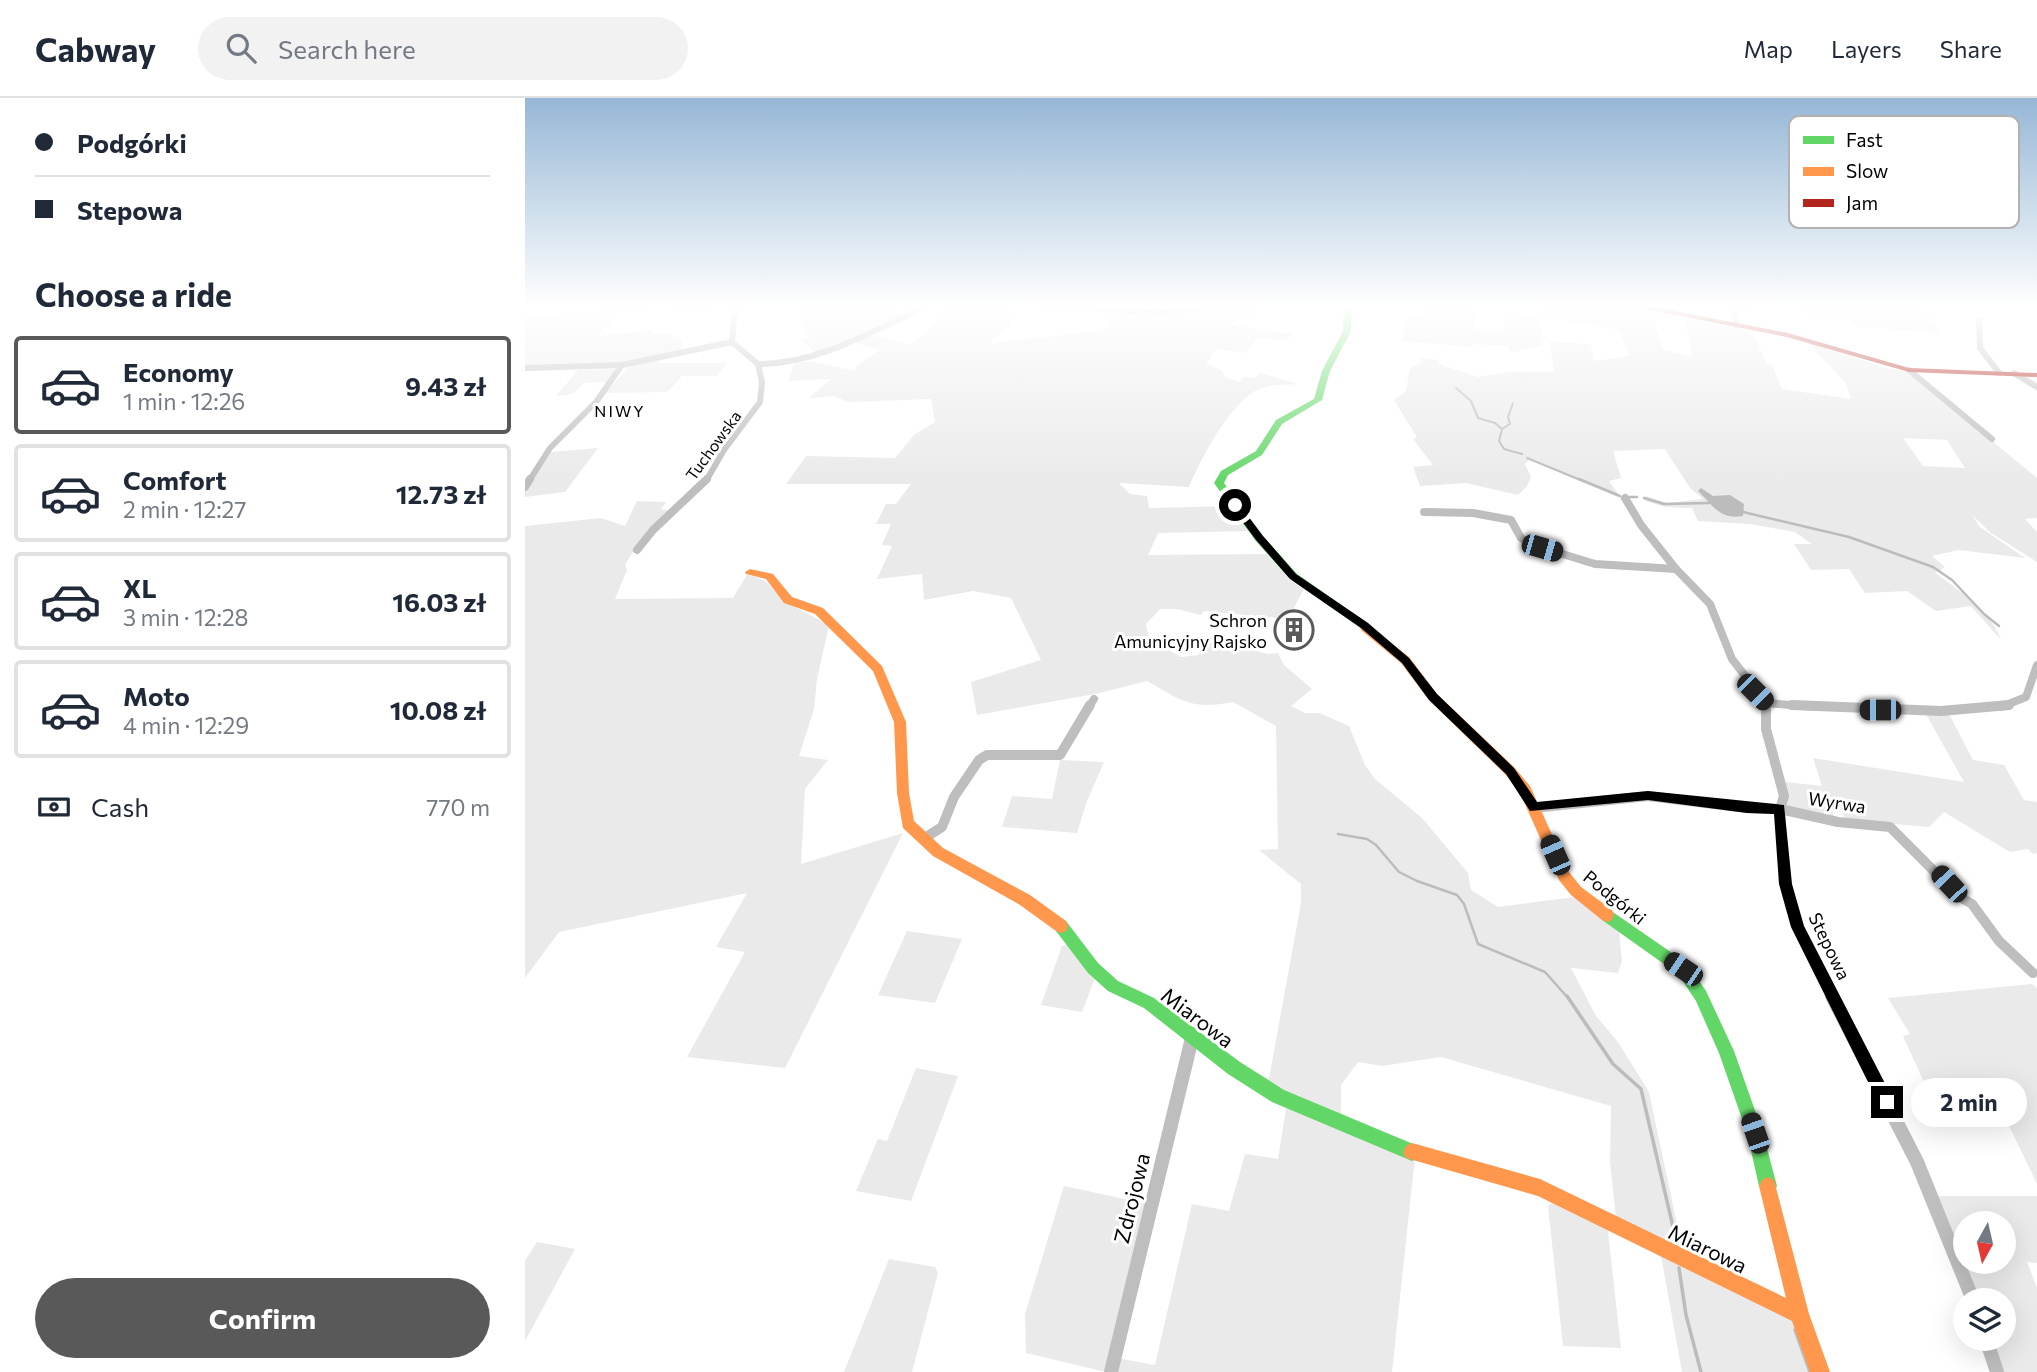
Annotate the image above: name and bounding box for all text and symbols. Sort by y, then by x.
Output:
search box [198,17,688,80]
text: Cabway [35,28,156,69]
icon: search [222,29,260,67]
text: Search here [278,33,416,64]
text: Map [1744,34,1793,63]
text: Layers [1831,34,1902,63]
text: Share [1940,34,2002,63]
legend [1789,116,2019,228]
text: Podgórki [77,127,187,158]
text: Fast [1846,128,1883,151]
text: Slow [1846,159,1888,182]
text: Jam [1846,191,1878,214]
text: Stepowa [77,194,182,225]
text: Choose a ride [35,274,232,314]
icon: car [39,354,102,417]
text: Economy [123,356,234,387]
text: 9.43 zł [405,370,486,401]
text: 1 min · 12:26 [123,387,245,415]
district label: NIWY [594,401,646,420]
street label: Tuchowska [681,407,745,483]
icon: car [39,462,102,525]
text: Comfort [123,464,226,495]
text: 12.73 zł [396,478,486,509]
route start [1219,489,1251,521]
text: 2 min · 12:27 [123,495,246,523]
car [1519,532,1566,564]
icon: car [39,570,102,633]
text: XL [123,572,157,603]
text: 16.03 zł [392,586,486,617]
text: 3 min · 12:28 [123,603,249,631]
place label: Schron Amunicyjny Rajsko [1114,609,1267,652]
building icon: Schron Amunicyjny Rajsko [1273,609,1315,651]
car [1733,670,1778,714]
icon: car [39,678,102,741]
text: Moto [123,680,190,711]
text: 10.08 zł [390,694,486,725]
car [1860,700,1902,721]
text: 4 min · 12:29 [123,711,249,739]
street label: Wyrwa [1807,787,1867,817]
icon: cash [35,788,73,826]
text: Cash [91,791,149,822]
text: 770 m [426,793,490,821]
car [1537,832,1574,878]
car [1927,861,1972,907]
street label: Podgórki [1579,865,1651,929]
street label: Stepowa [1804,909,1856,983]
car [1660,949,1707,989]
street label: Miarowa [1157,982,1239,1052]
callout: 2 min [1911,1077,2027,1126]
route end [1871,1086,1903,1118]
text: 2 min [1940,1088,1998,1116]
car [1739,1110,1772,1156]
street label: Zdrojowa [1108,1150,1154,1246]
north arrow [1953,1211,2016,1274]
map controls [1953,1211,2016,1351]
street label: Miarowa [1665,1218,1751,1278]
button: Confirm [35,1278,490,1358]
button: layers [1953,1288,2016,1351]

